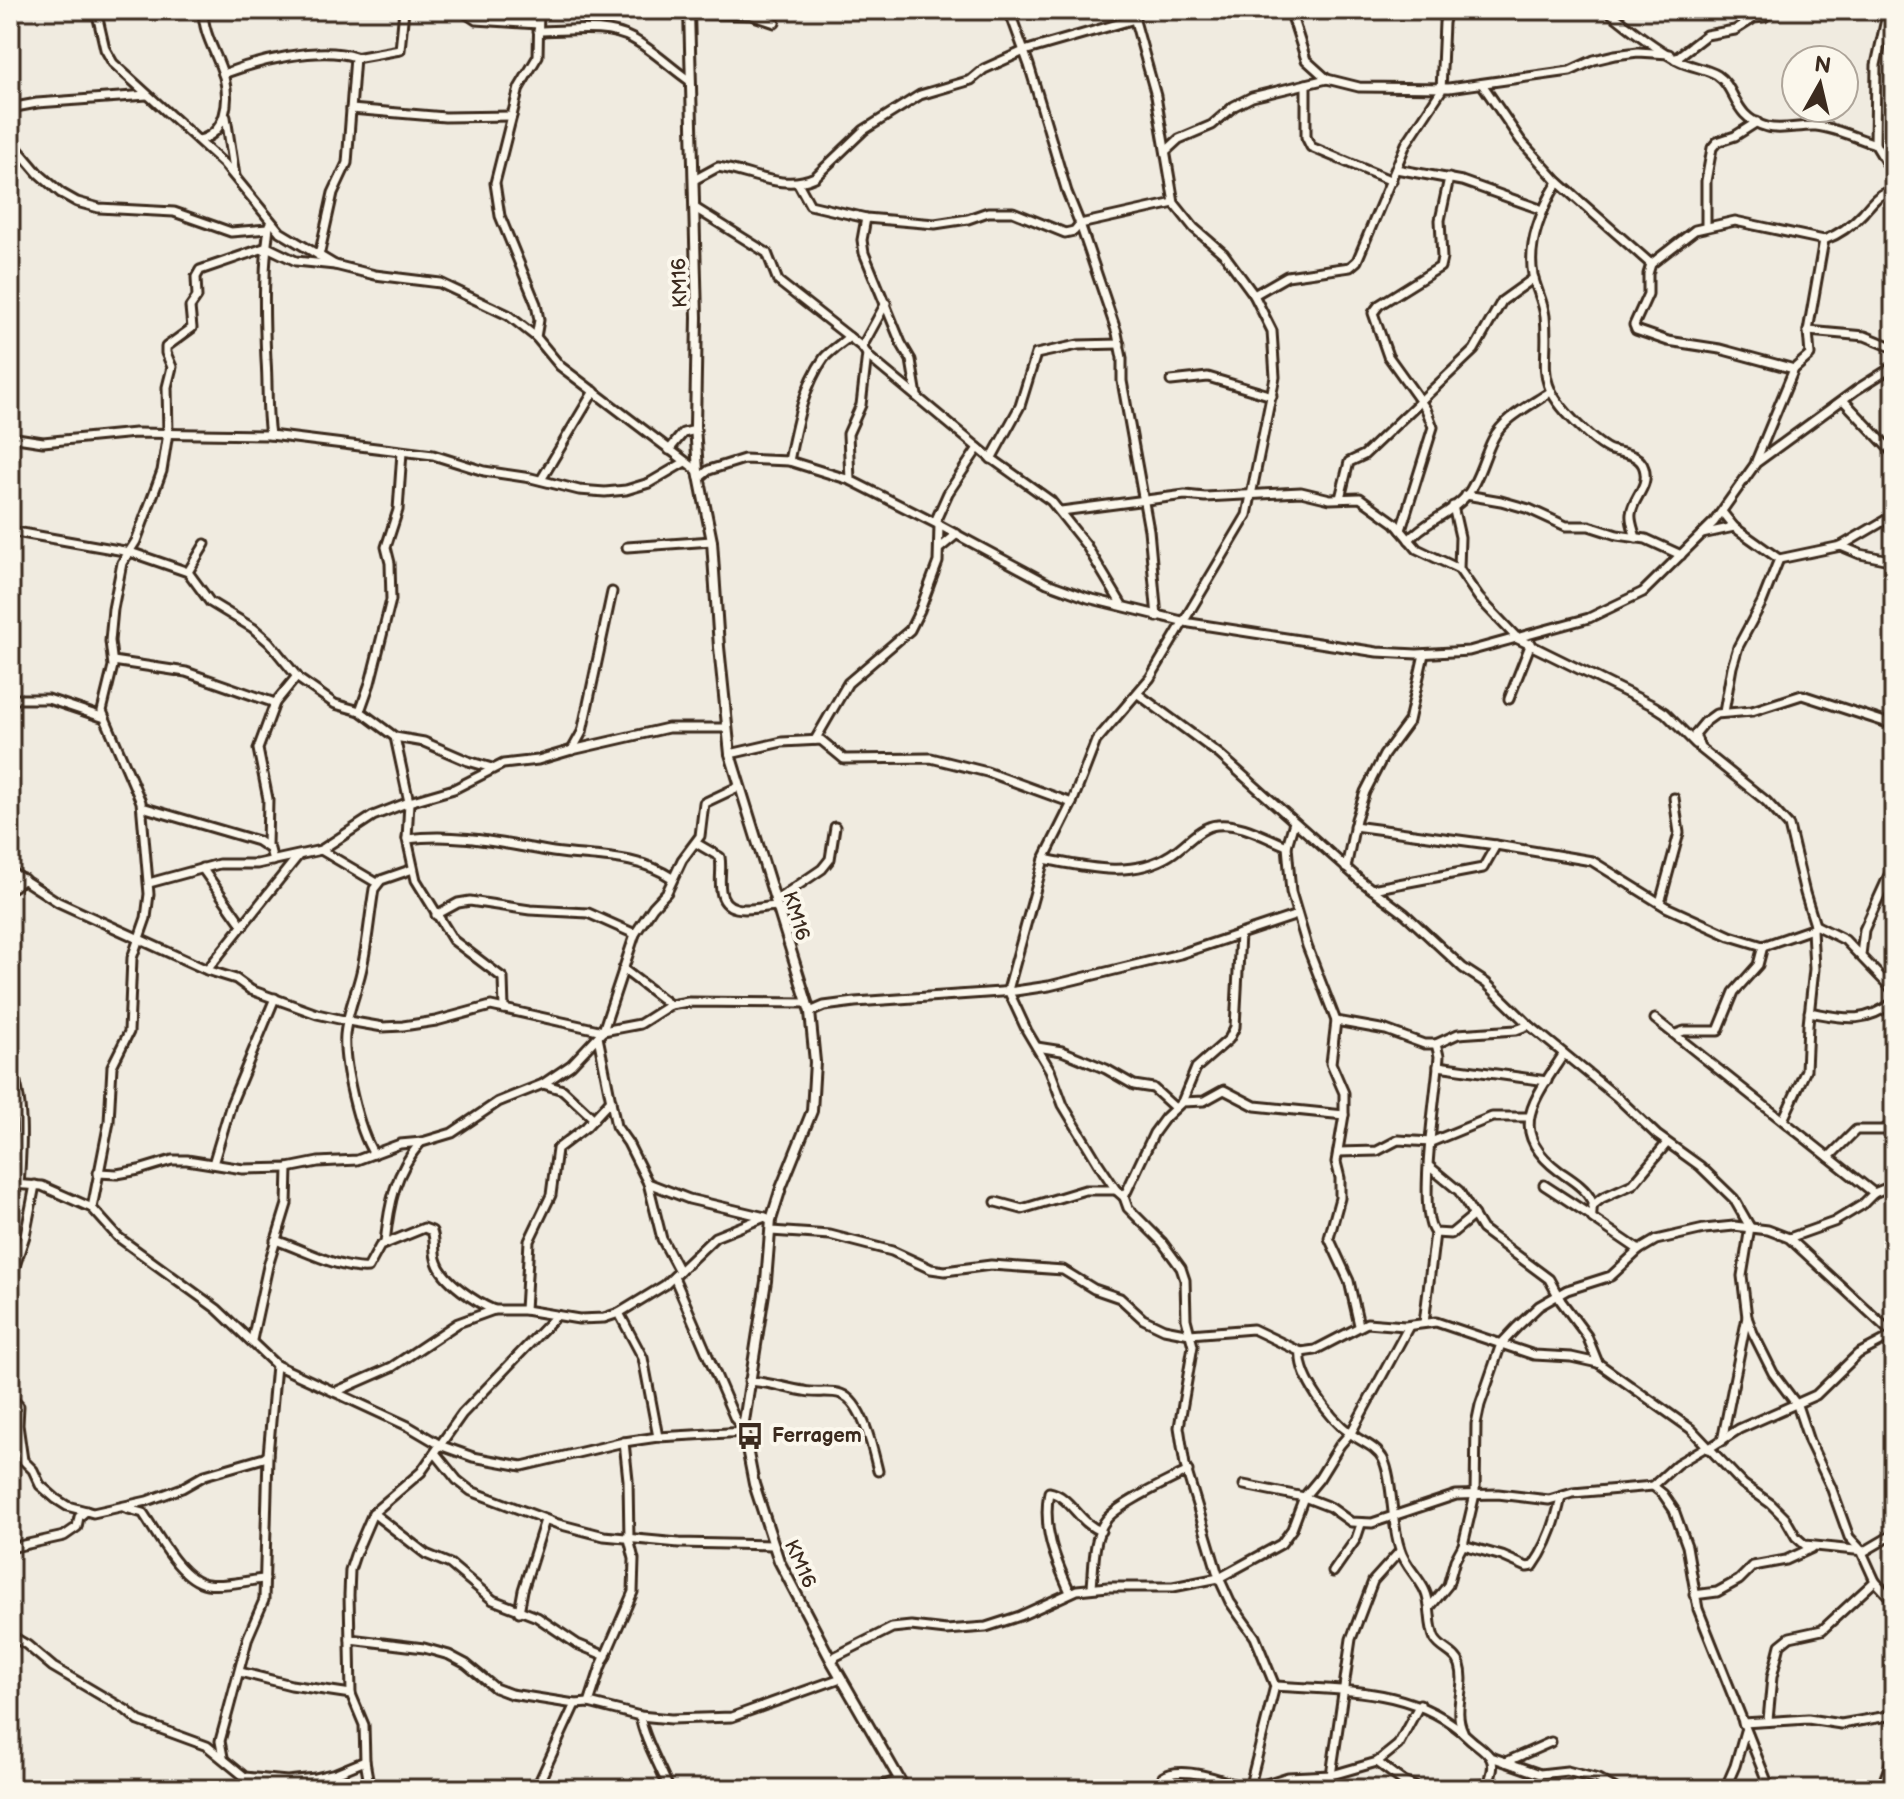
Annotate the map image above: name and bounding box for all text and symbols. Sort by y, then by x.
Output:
north arrow [1780,44,1860,124]
text: N [1813,51,1833,80]
street label: KM16 [667,258,693,308]
street label: KM16 [777,889,815,943]
bus stop icon: Ferragem [735,1421,765,1451]
place label: Ferragem [772,1424,862,1448]
street label: KM16 [779,1536,821,1592]

